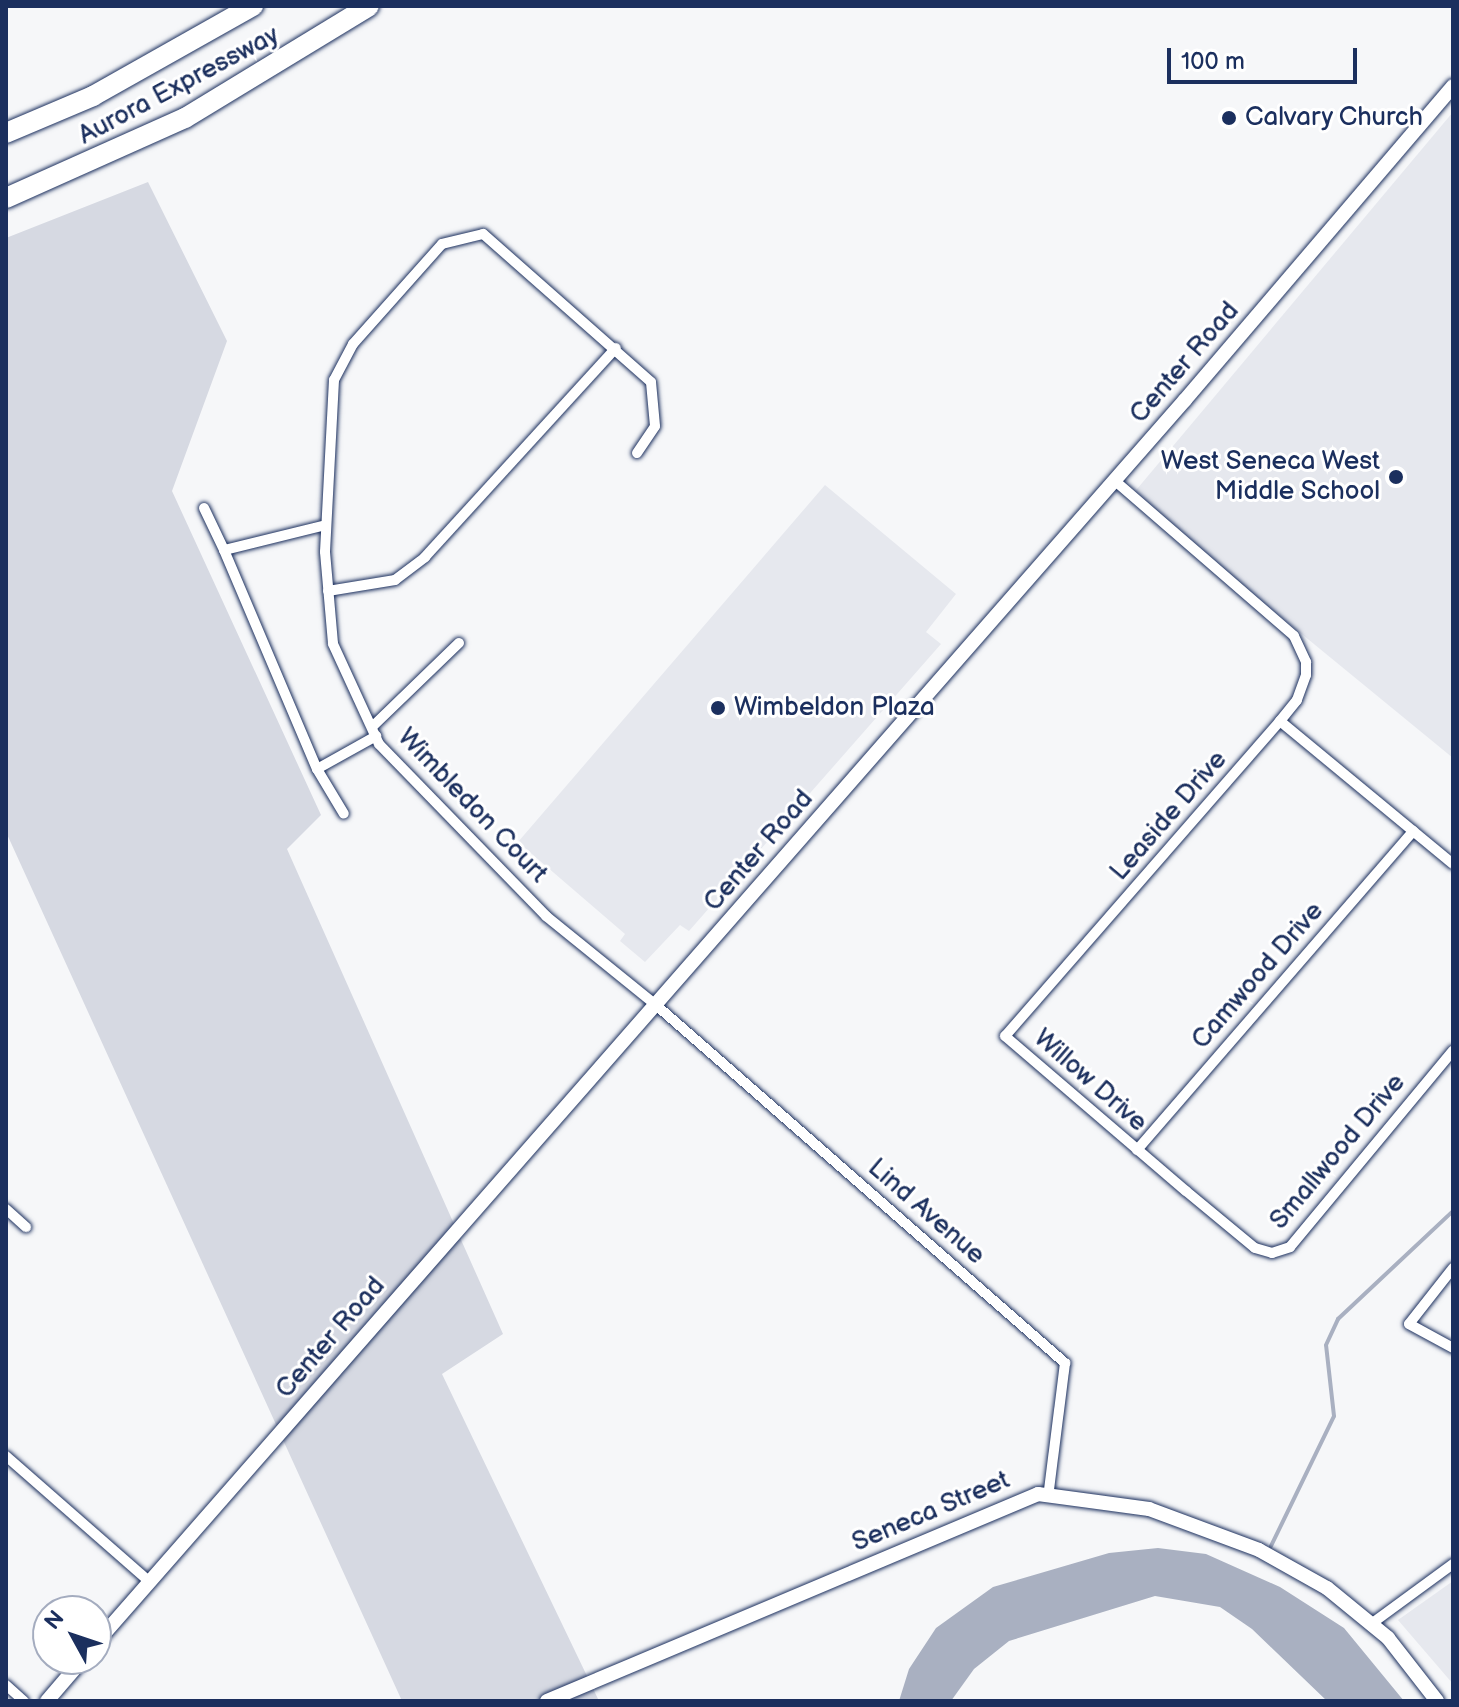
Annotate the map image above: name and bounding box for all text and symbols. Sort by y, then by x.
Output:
street label: Aurora Expressway [74,20,284,152]
scale bar [1171,32,1361,82]
text: 100 m [1181,47,1245,76]
place label: Calvary Church [1245,102,1425,134]
marker: Calvary Church [1220,109,1238,127]
street label: Center Road [1124,296,1246,430]
place label: West Seneca West Middle School [1159,446,1380,508]
marker: West Seneca West Middle School [1387,468,1405,486]
place label: Wimbeldon Plaza [734,692,935,724]
marker: Wimbeldon Plaza [709,699,727,717]
street label: Wimbledon Court [390,722,554,890]
street label: Leaside Drive [1104,745,1234,887]
street label: Center Road [698,784,820,918]
street label: Camwood Drive [1186,896,1330,1056]
street label: Willow Drive [1027,1023,1153,1139]
street label: Smallwood Drive [1264,1068,1412,1236]
street label: Lind Avenue [861,1153,991,1271]
street label: Center Road [270,1271,392,1405]
street label: Seneca Street [847,1465,1015,1559]
north arrow [32,1595,112,1675]
text: N [39,1606,70,1636]

